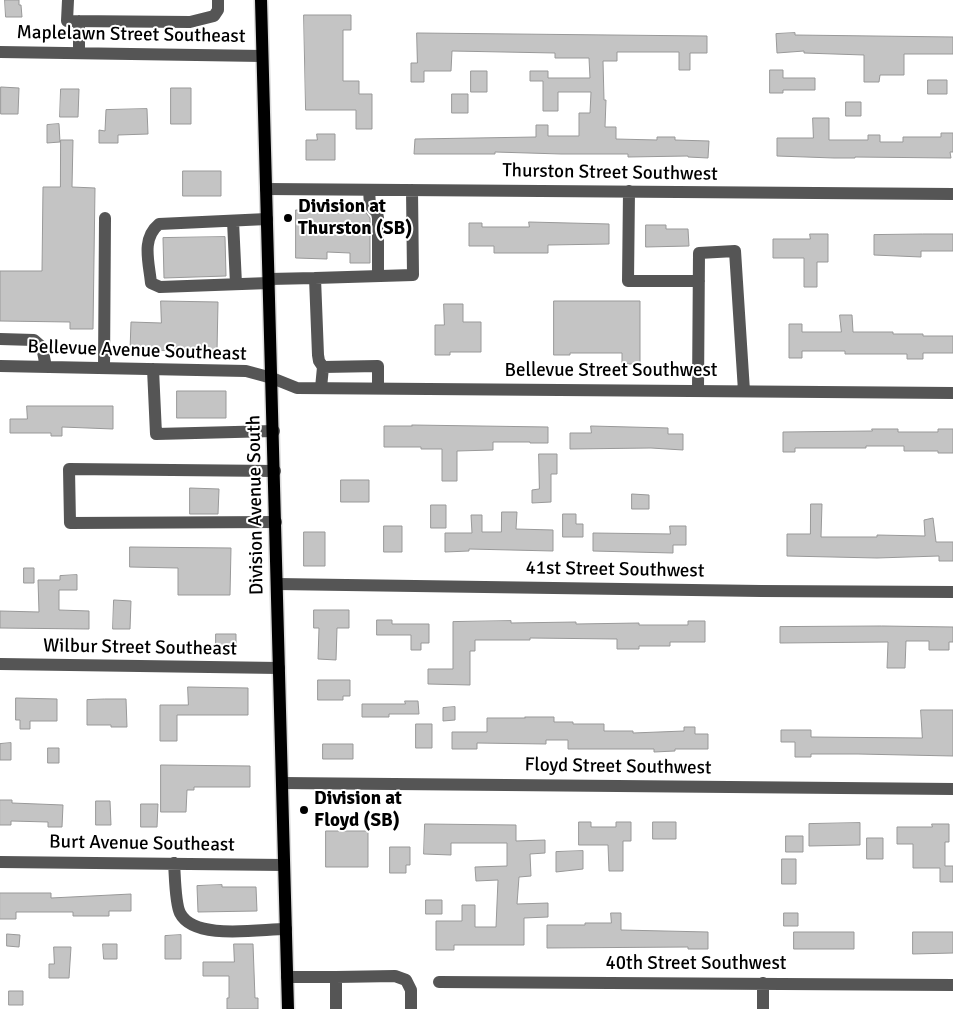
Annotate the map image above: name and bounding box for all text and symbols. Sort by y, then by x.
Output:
street label: Maplelawn Street Southeast [16,22,246,48]
street label: Thurston Street Southwest [502,160,718,186]
place label: Division at Thurston (SB) [298,196,412,240]
marker: Division at Thurston (SB) [282,212,294,224]
street label: Bellevue Avenue Southeast [27,336,247,366]
street label: Bellevue Street Southwest [505,360,717,382]
street label: Division Avenue South [243,415,269,595]
street label: 41st Street Southwest [525,557,705,583]
street label: Wilbur Street Southeast [43,635,237,661]
street label: Floyd Street Southwest [524,754,712,780]
place label: Division at Floyd (SB) [314,788,402,832]
marker: Division at Floyd (SB) [298,804,310,816]
street label: Burt Avenue Southeast [49,831,235,857]
street label: 40th Street Southwest [606,953,786,975]

